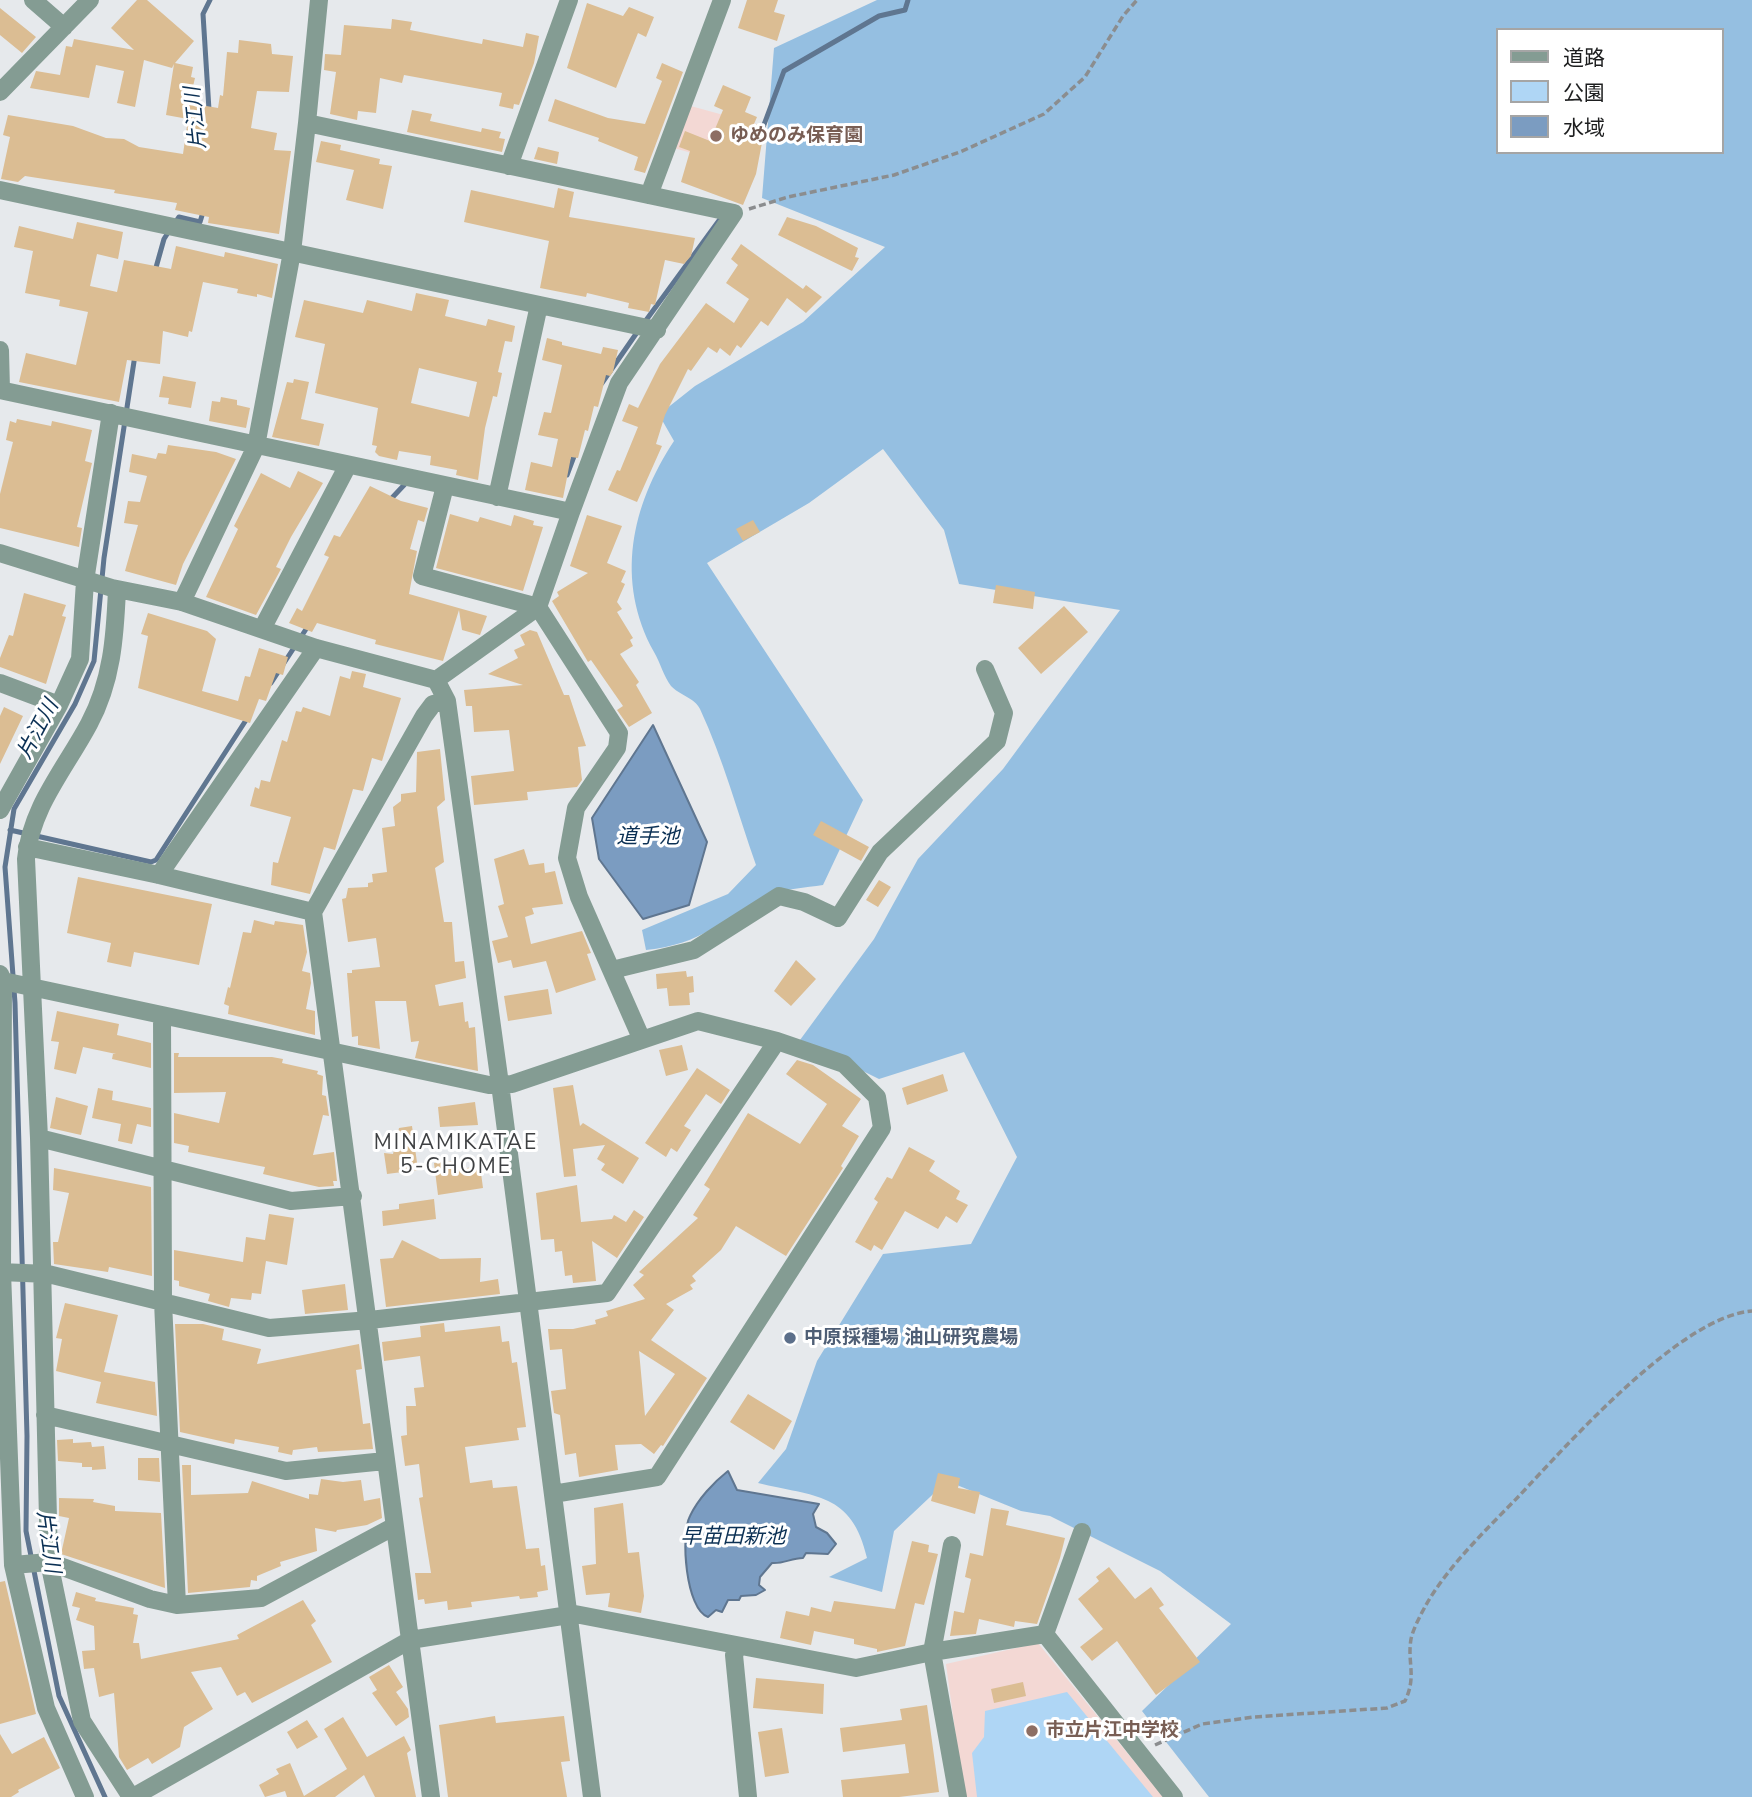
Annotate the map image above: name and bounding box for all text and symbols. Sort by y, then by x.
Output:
legend [1496,28,1724,154]
text: 道路 [1563,44,1605,72]
text: 公園 [1563,79,1605,107]
water label: 片江川 [181,85,213,151]
text: 水域 [1563,114,1605,142]
place label: ゆめのみ保育園 [730,125,863,147]
marker: ゆめのみ保育園 [708,128,724,144]
water label: 片江川 [13,696,65,764]
water label: 道手池 [617,825,679,851]
district label: MINAMIKATAE 5-CHOME [375,1131,537,1181]
place label: 中原採種場 油山研究農場 [804,1327,1018,1349]
marker: 中原採種場 油山研究農場 [782,1330,798,1346]
water label: 片江川 [30,1509,64,1575]
water label: 早苗田新池 [681,1525,785,1551]
place label: 市立片江中学校 [1046,1720,1179,1742]
marker: 市立片江中学校 [1024,1723,1040,1739]

